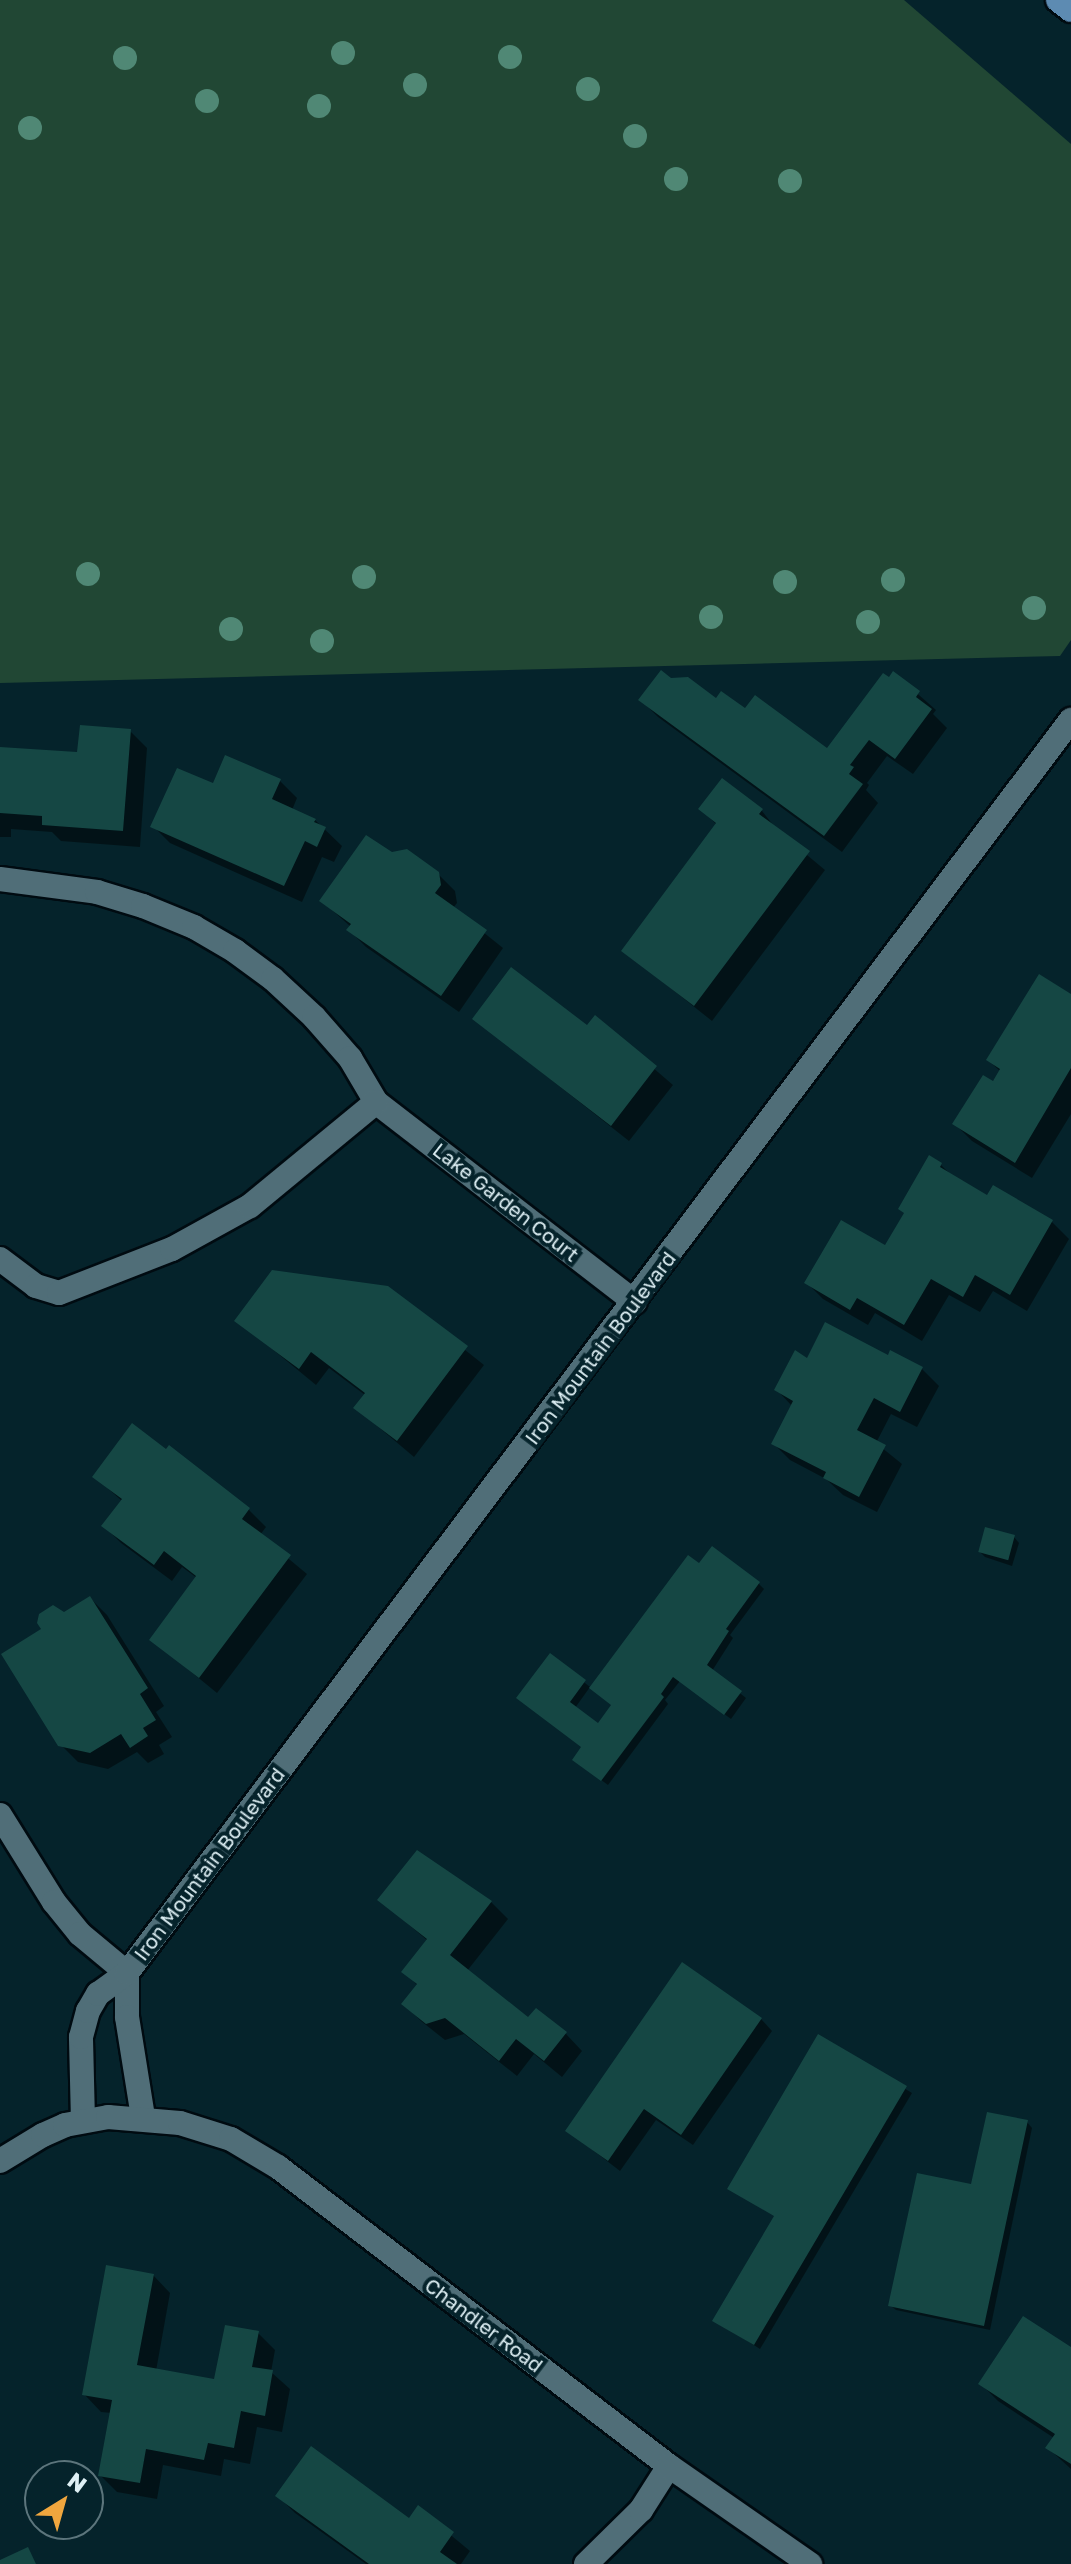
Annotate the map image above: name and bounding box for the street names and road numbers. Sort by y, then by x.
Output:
street label: Lake Garden Court [428,1138,584,1266]
street label: Iron Mountain Boulevard [520,1247,680,1449]
street label: Iron Mountain Boulevard [129,1763,289,1965]
street label: Chandler Road [420,2273,548,2377]

